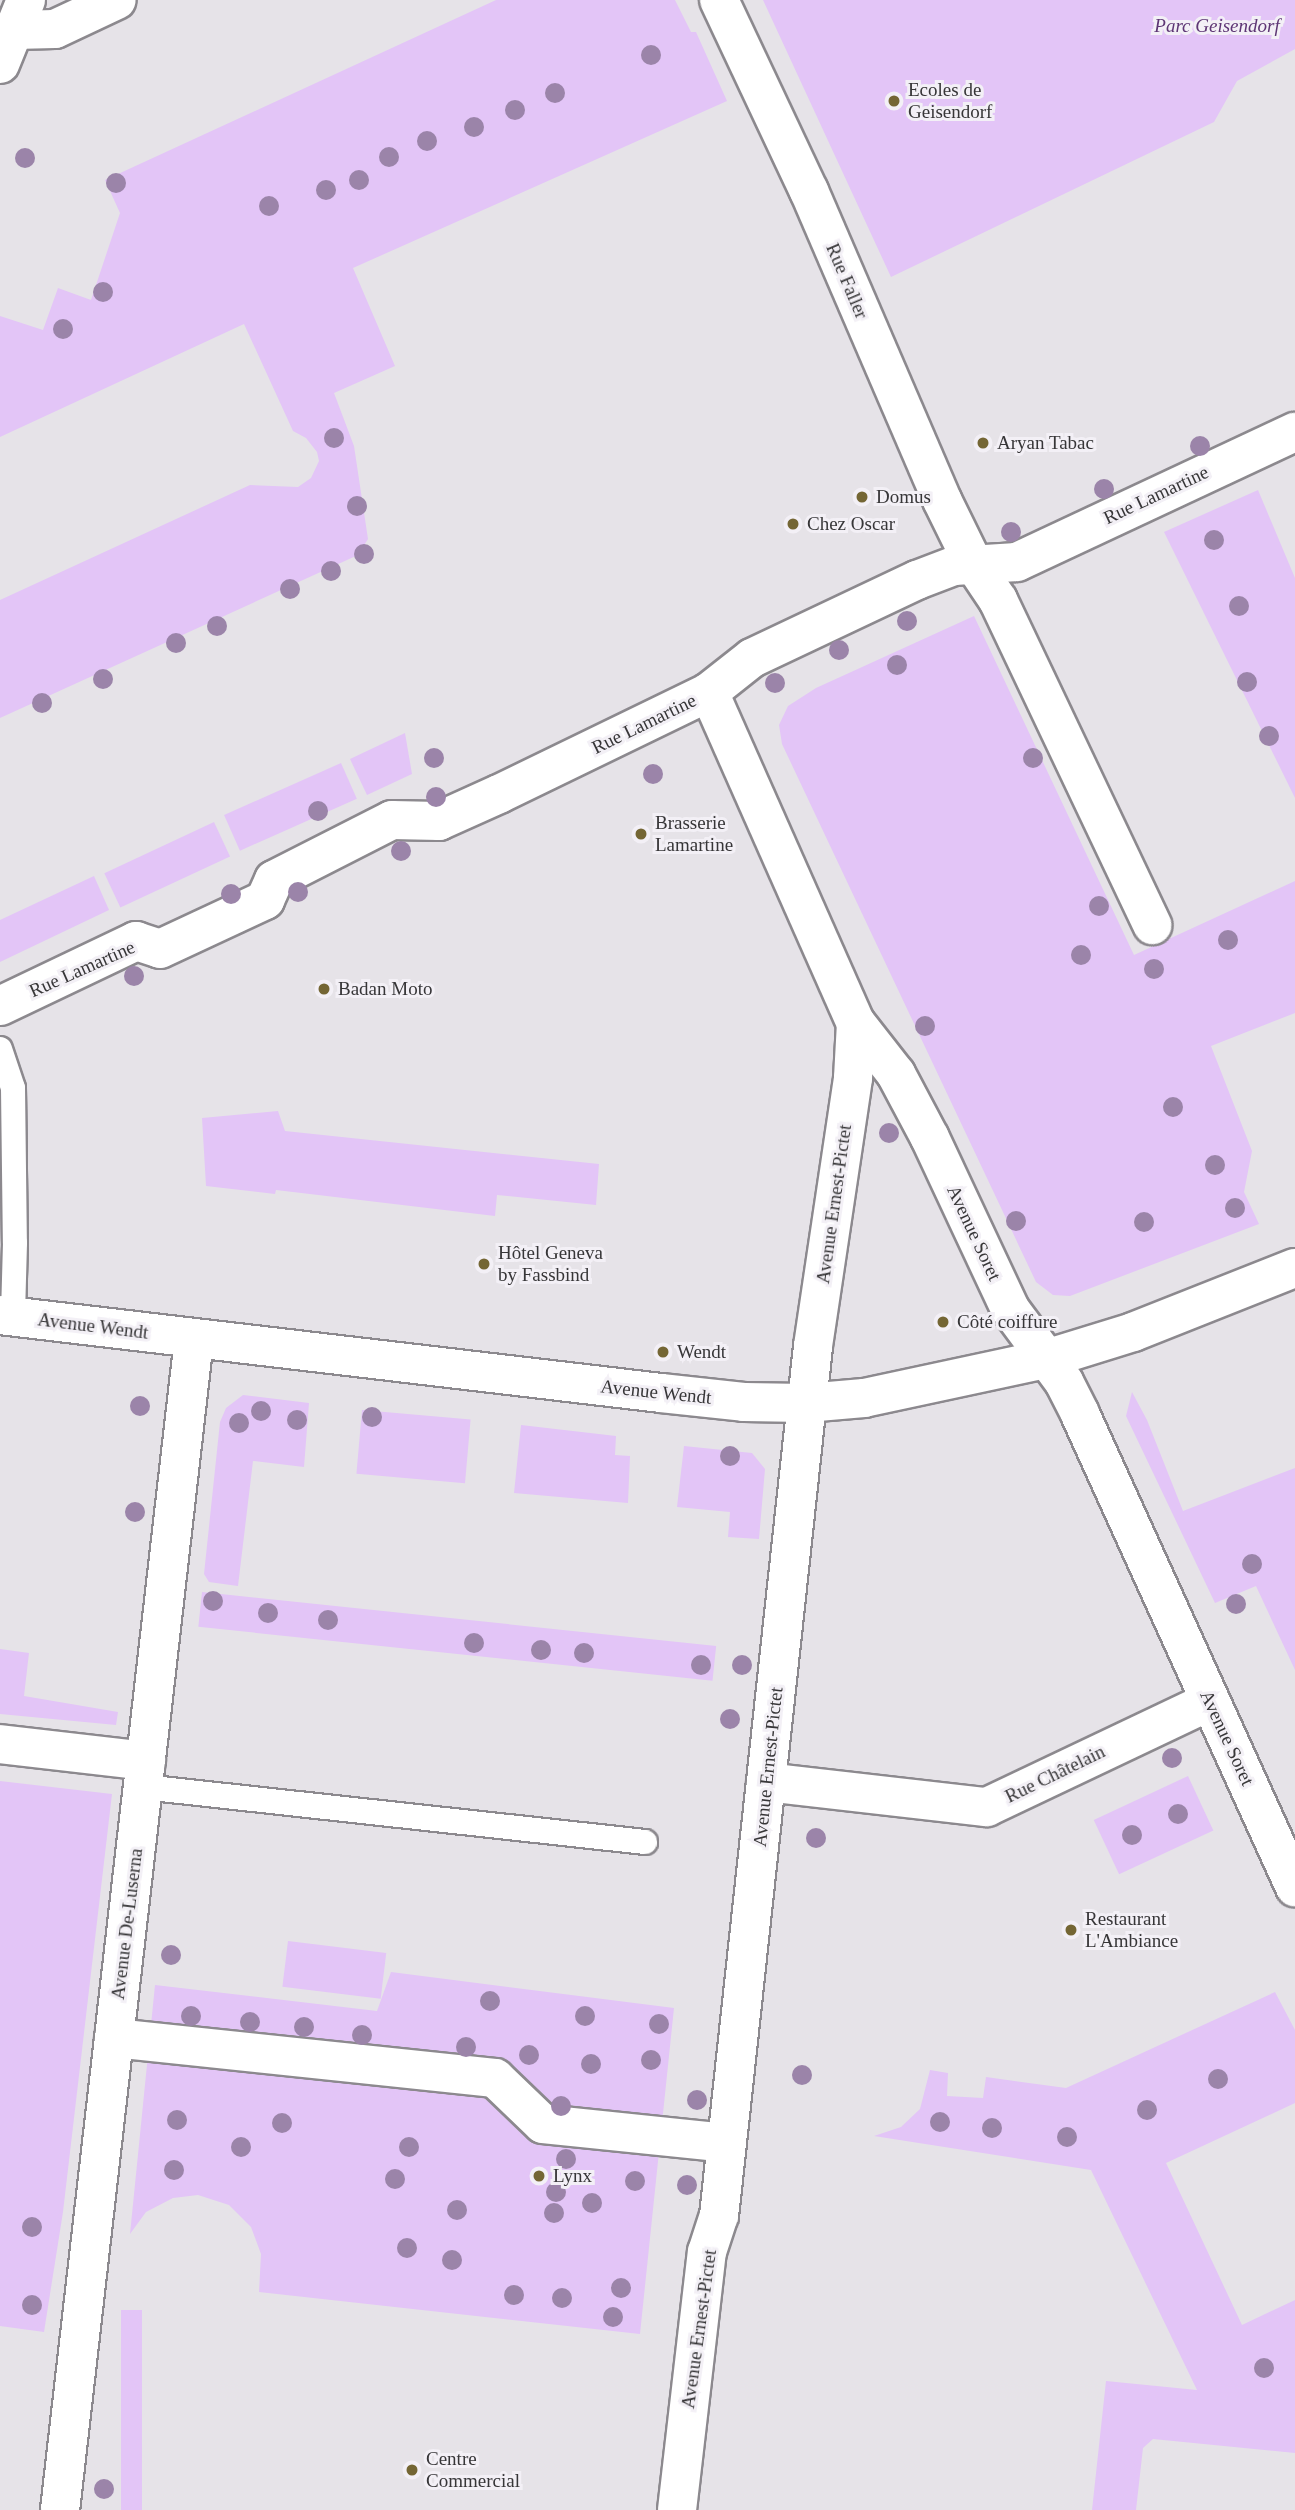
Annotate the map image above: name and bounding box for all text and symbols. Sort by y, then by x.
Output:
park label: Parc Geisendorf [1154,15,1280,37]
place label: Ecoles de Geisendorf [908,79,992,123]
marker: Ecoles de Geisendorf [886,93,902,109]
street label: Rue Faller [821,240,873,322]
place label: Aryan Tabac [997,432,1094,454]
marker: Aryan Tabac [975,435,991,451]
street label: Rue Lamartine [1100,461,1212,529]
place label: Domus [876,486,931,508]
marker: Domus [854,489,870,505]
place label: Chez Oscar [807,513,895,535]
marker: Chez Oscar [785,516,801,532]
street label: Rue Lamartine [588,689,700,759]
place label: Brasserie Lamartine [655,812,733,856]
marker: Brasserie Lamartine [633,826,649,842]
street label: Rue Lamartine [26,936,138,1002]
place label: Badan Moto [338,978,432,1000]
marker: Badan Moto [316,981,332,997]
street label: Avenue Ernest-Pictet [812,1123,856,1285]
street label: Avenue Soret [942,1182,1006,1284]
place label: Hôtel Geneva by Fassbind [498,1242,603,1286]
marker: Hôtel Geneva by Fassbind [476,1256,492,1272]
street label: Avenue Wendt [36,1308,150,1344]
place label: Côté coiffure [957,1311,1057,1333]
marker: Côté coiffure [935,1314,951,1330]
place label: Wendt [677,1341,726,1363]
marker: Wendt [655,1344,671,1360]
street label: Avenue Wendt [599,1375,713,1409]
street label: Avenue Ernest-Pictet [748,1686,788,1848]
street label: Avenue Soret [1195,1687,1259,1789]
street label: Rue Châtelain [1001,1740,1109,1808]
street label: Avenue De-Luserna [106,1847,148,2001]
place label: Restaurant L'Ambiance [1085,1908,1178,1952]
marker: Restaurant L'Ambiance [1063,1922,1079,1938]
place label: Lynx [553,2165,592,2187]
marker: Lynx [531,2168,547,2184]
street label: Avenue Ernest-Pictet [677,2248,721,2410]
place label: Centre Commercial [426,2448,520,2492]
marker: Centre Commercial [404,2462,420,2478]

